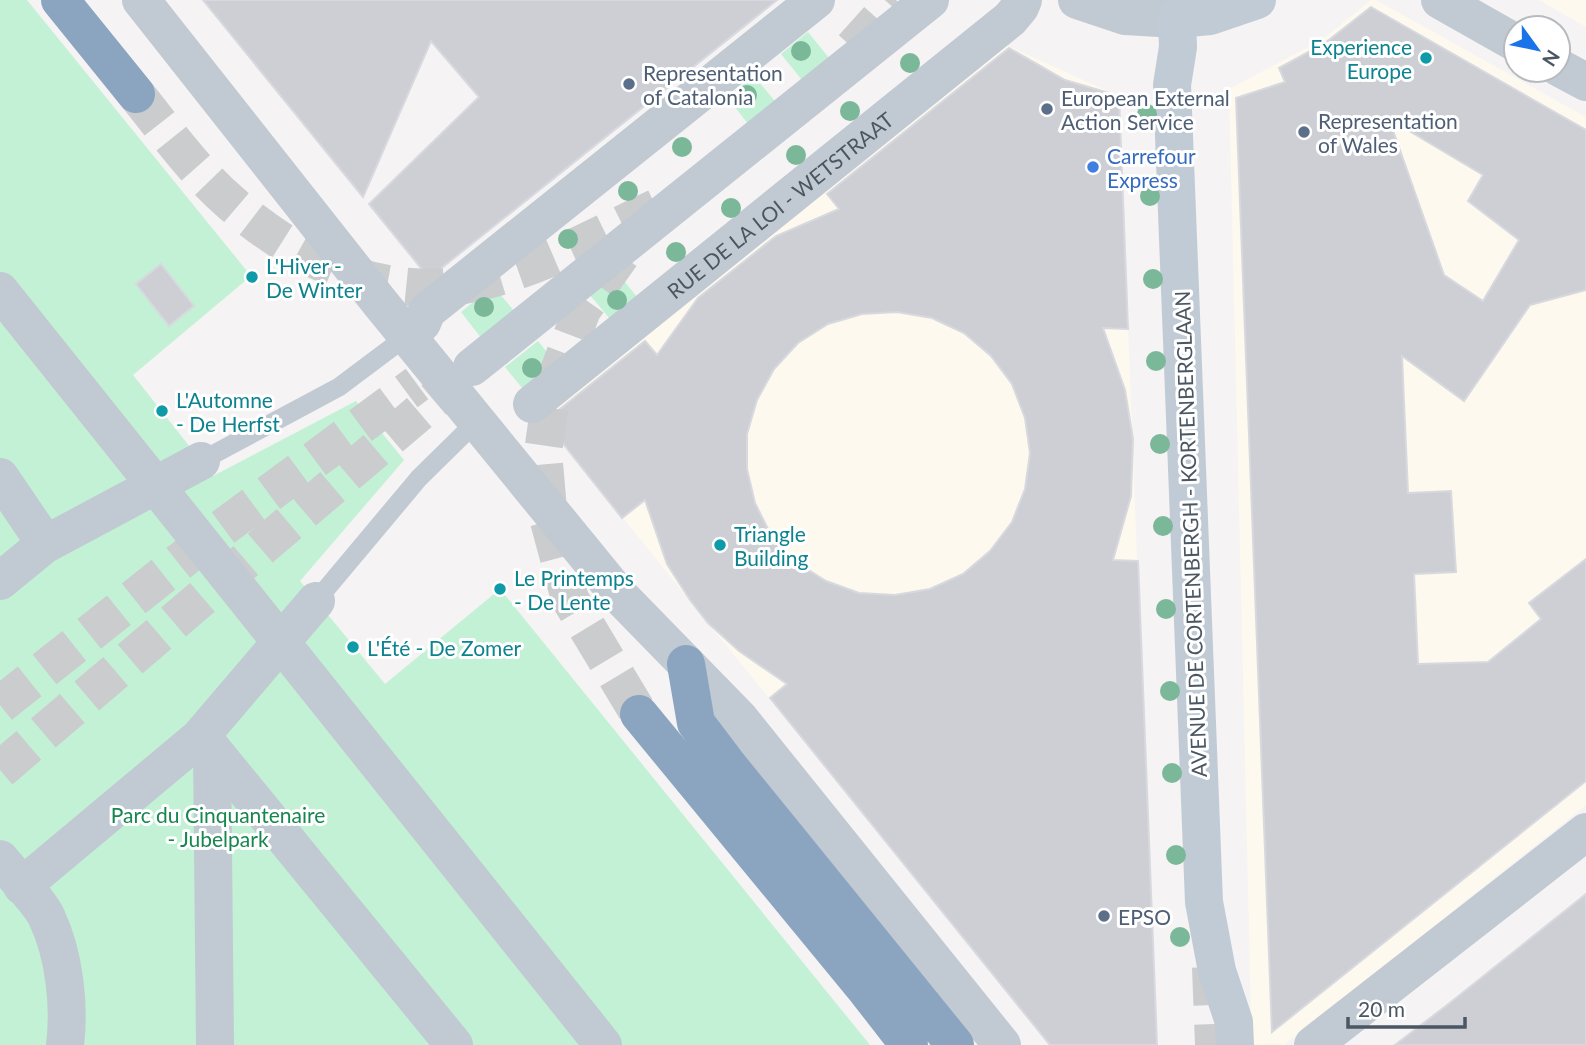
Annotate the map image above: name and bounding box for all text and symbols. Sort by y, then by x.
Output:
north arrow [1502,14,1572,84]
place label: Experience Europe [1310,34,1412,83]
text: N [1538,46,1565,71]
marker: Experience Europe [1418,50,1434,66]
place label: Representation of Catalonia [643,60,783,109]
marker: Representation of Catalonia [621,76,637,92]
place label: European External Action Service [1061,85,1230,134]
marker: European External Action Service [1039,101,1055,117]
street label: RUE DE LA LOI - WETSTRAAT [662,106,898,303]
place label: Representation of Wales [1318,108,1458,157]
marker: Representation of Wales [1296,124,1312,140]
place label: Carrefour Express [1107,143,1196,192]
marker: Carrefour Express [1085,159,1101,175]
place label: L'Hiver - De Winter [266,253,363,302]
marker: L'Hiver - De Winter [244,269,260,285]
street label: AVENUE DE CORTENBERGH - KORTENBERGLAAN [1169,290,1211,778]
place label: L'Automne - De Herfst [176,387,280,436]
marker: L'Automne - De Herfst [154,403,170,419]
place label: Triangle Building [734,521,809,570]
marker: Triangle Building [712,537,728,553]
place label: Le Printemps - De Lente [514,565,634,614]
marker: Le Printemps - De Lente [492,581,508,597]
place label: L'Été - De Zomer [367,635,521,660]
marker: L'Été - De Zomer [345,639,361,655]
park label: Parc du Cinquantenaire - Jubelpark [111,802,325,851]
place label: EPSO [1118,904,1171,929]
marker: EPSO [1096,908,1112,924]
scale bar [1348,986,1465,1030]
text: 20 m [1358,996,1405,1021]

